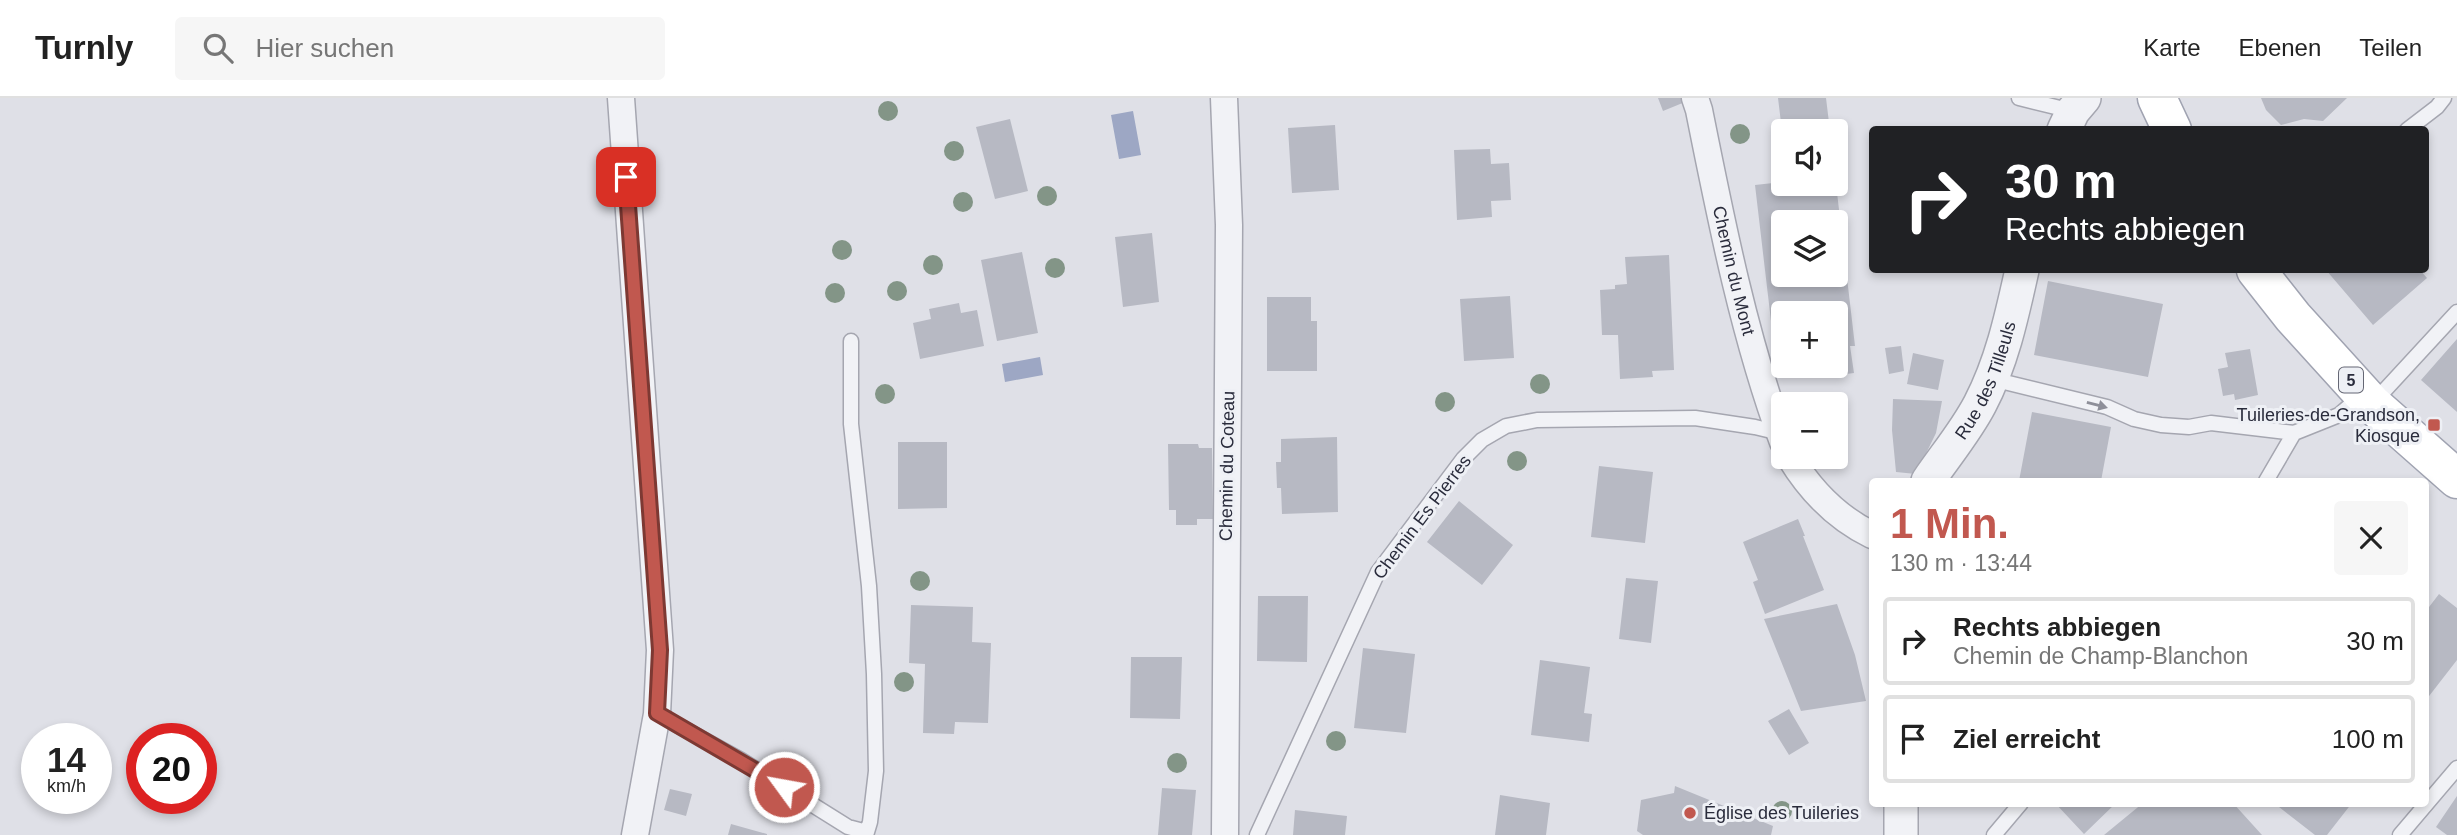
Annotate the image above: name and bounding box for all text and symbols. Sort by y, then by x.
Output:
search box [175,17,665,80]
text: Turnly [35,29,133,66]
icon: search [199,29,237,67]
text: Hier suchen [255,33,394,63]
text: Karte [2143,34,2201,61]
text: Ebenen [2239,34,2321,61]
text: Teilen [2359,34,2422,61]
map controls [1771,119,1848,469]
button: sound [1771,119,1848,196]
pin [596,147,656,207]
icon: right [1890,154,1981,245]
text: 30 m [2005,154,2117,208]
icon: arrive [607,158,645,196]
street label: Chemin du Mont [1709,204,1759,338]
button: layers [1771,210,1848,287]
text: Rechts abbiegen [2005,211,2245,247]
button: + [1771,301,1848,378]
street label: Rue des Tilleuls [1951,319,2020,443]
road number: 5 [2339,368,2363,392]
street label: Chemin du Coteau [1216,391,1238,541]
button: − [1771,392,1848,469]
one-way arrow [2087,400,2109,411]
place label: Tuileries-de-Grandson, Kiosque [2237,405,2420,446]
marker: Tuileries-de-Grandson, Kiosque [2426,417,2442,433]
street label: Chemin Es Pierres [1369,451,1475,583]
text: 1 Min. [1890,500,2009,547]
button: close [2334,501,2408,575]
text: 130 m · 13:44 [1890,550,2032,576]
text: Rechts abbiegen [1953,612,2161,642]
icon: right [1894,622,1932,660]
text: 30 m [2346,626,2404,656]
text: Chemin de Champ-Blanchon [1953,643,2248,669]
icon: arrive [1894,720,1932,758]
speed limit sign: 20 [126,723,217,814]
text: Ziel erreicht [1953,724,2100,754]
text: 100 m [2332,724,2404,754]
text: 14 [47,740,86,779]
position arrow [747,750,821,824]
text: km/h [47,776,86,796]
place label: Église des Tuileries [1704,803,1859,823]
marker: Église des Tuileries [1682,805,1698,821]

